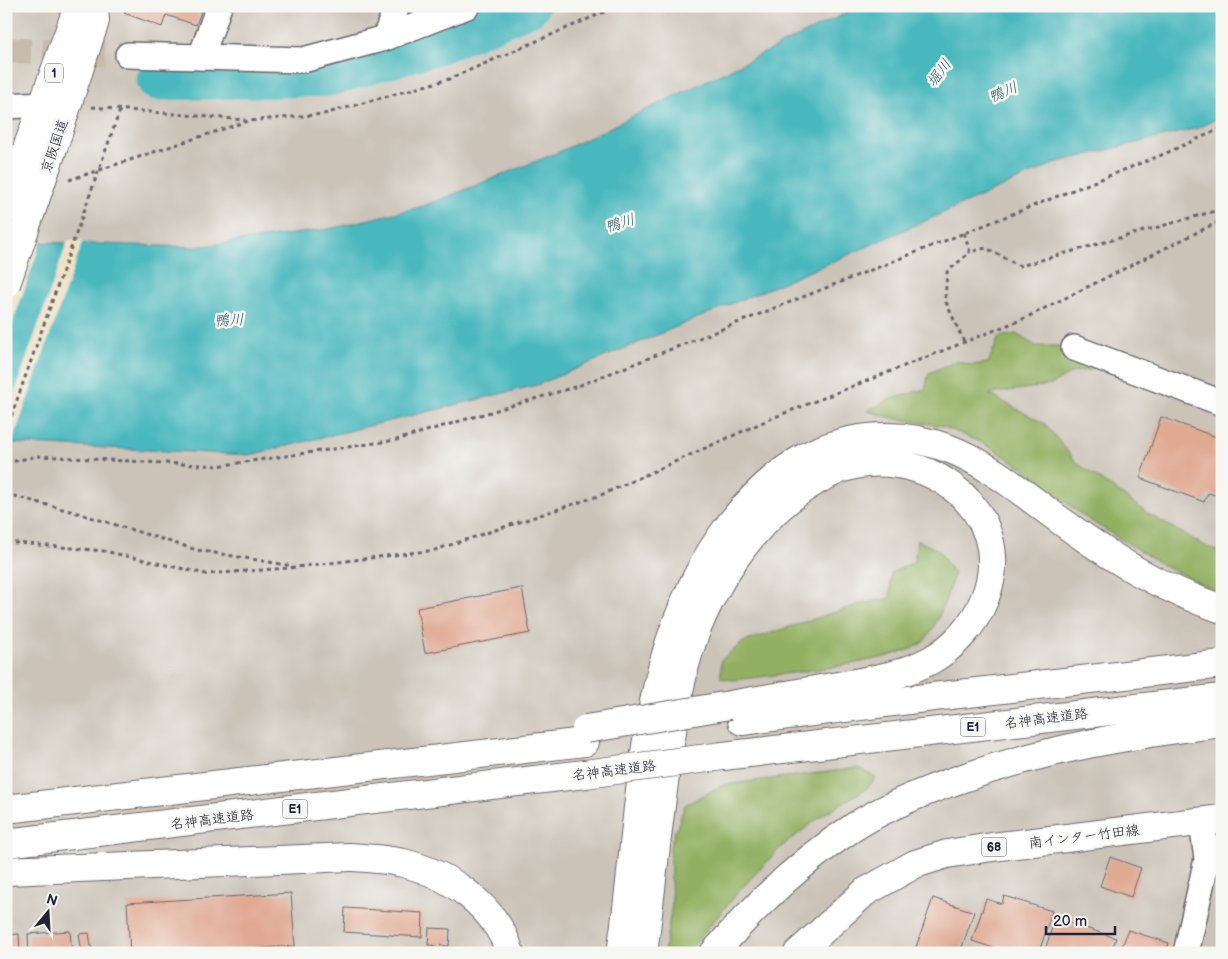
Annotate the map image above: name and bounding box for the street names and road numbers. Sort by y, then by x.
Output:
road number: 1 [45,64,63,82]
street label: 京阪国道 [37,117,72,175]
street label: 名神高速道路 [1003,705,1089,732]
road number: E1 [960,718,986,736]
street label: 名神高速道路 [571,757,657,784]
road number: E1 [282,800,308,819]
street label: 名神高速道路 [169,806,255,833]
street label: 南インター竹田線 [1028,821,1140,852]
road number: 68 [982,838,1006,856]

